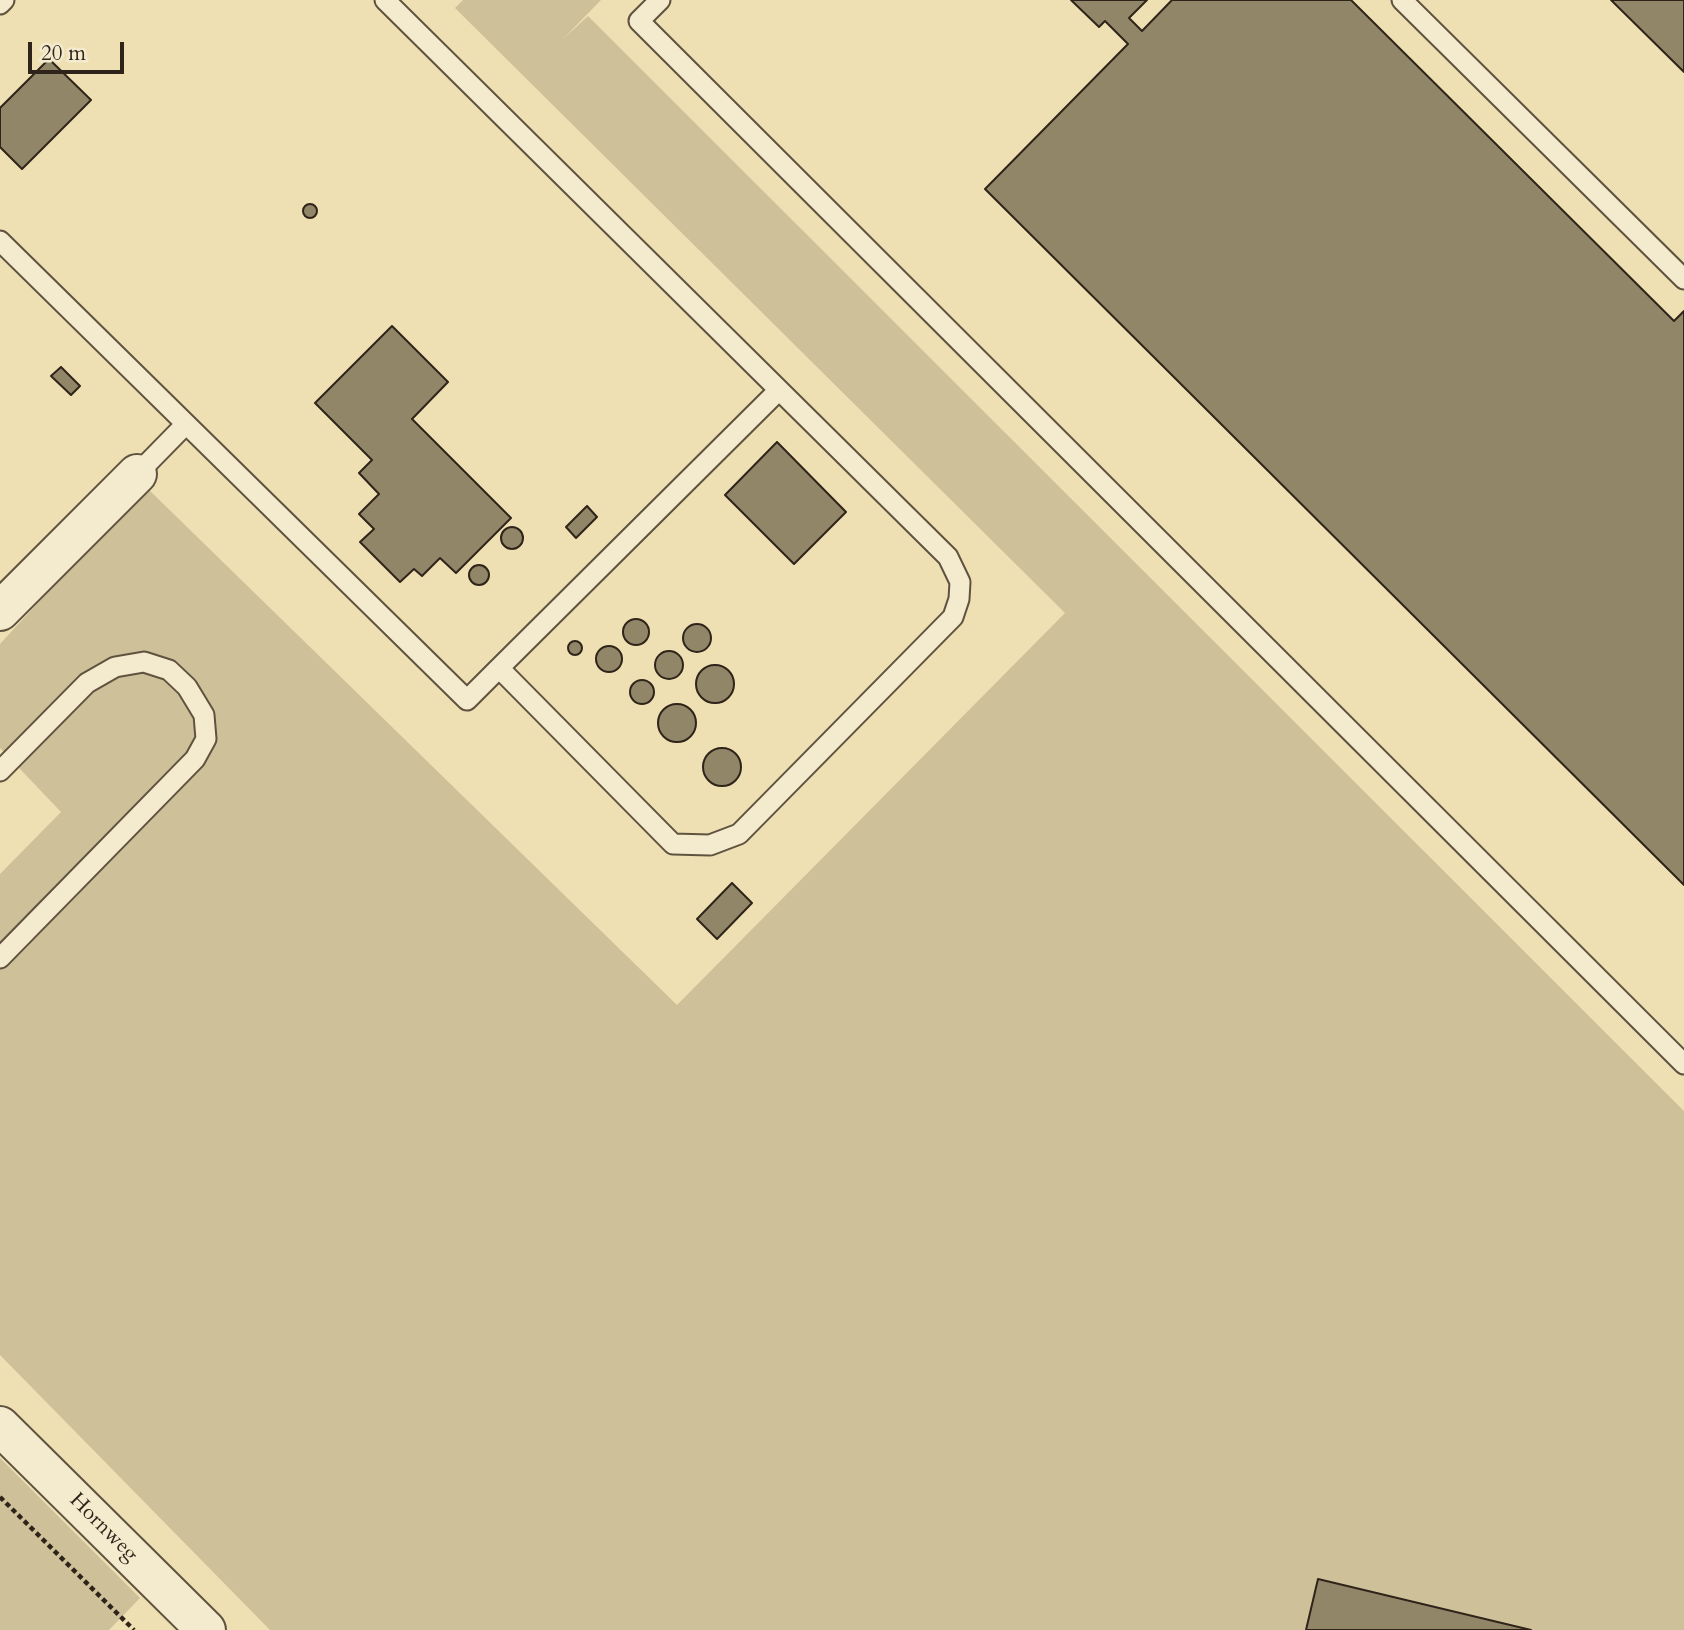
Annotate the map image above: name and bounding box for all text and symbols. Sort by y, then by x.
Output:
scale bar [32,28,128,72]
text: 20 m [41,39,86,68]
street label: Hornweg [63,1488,143,1568]

